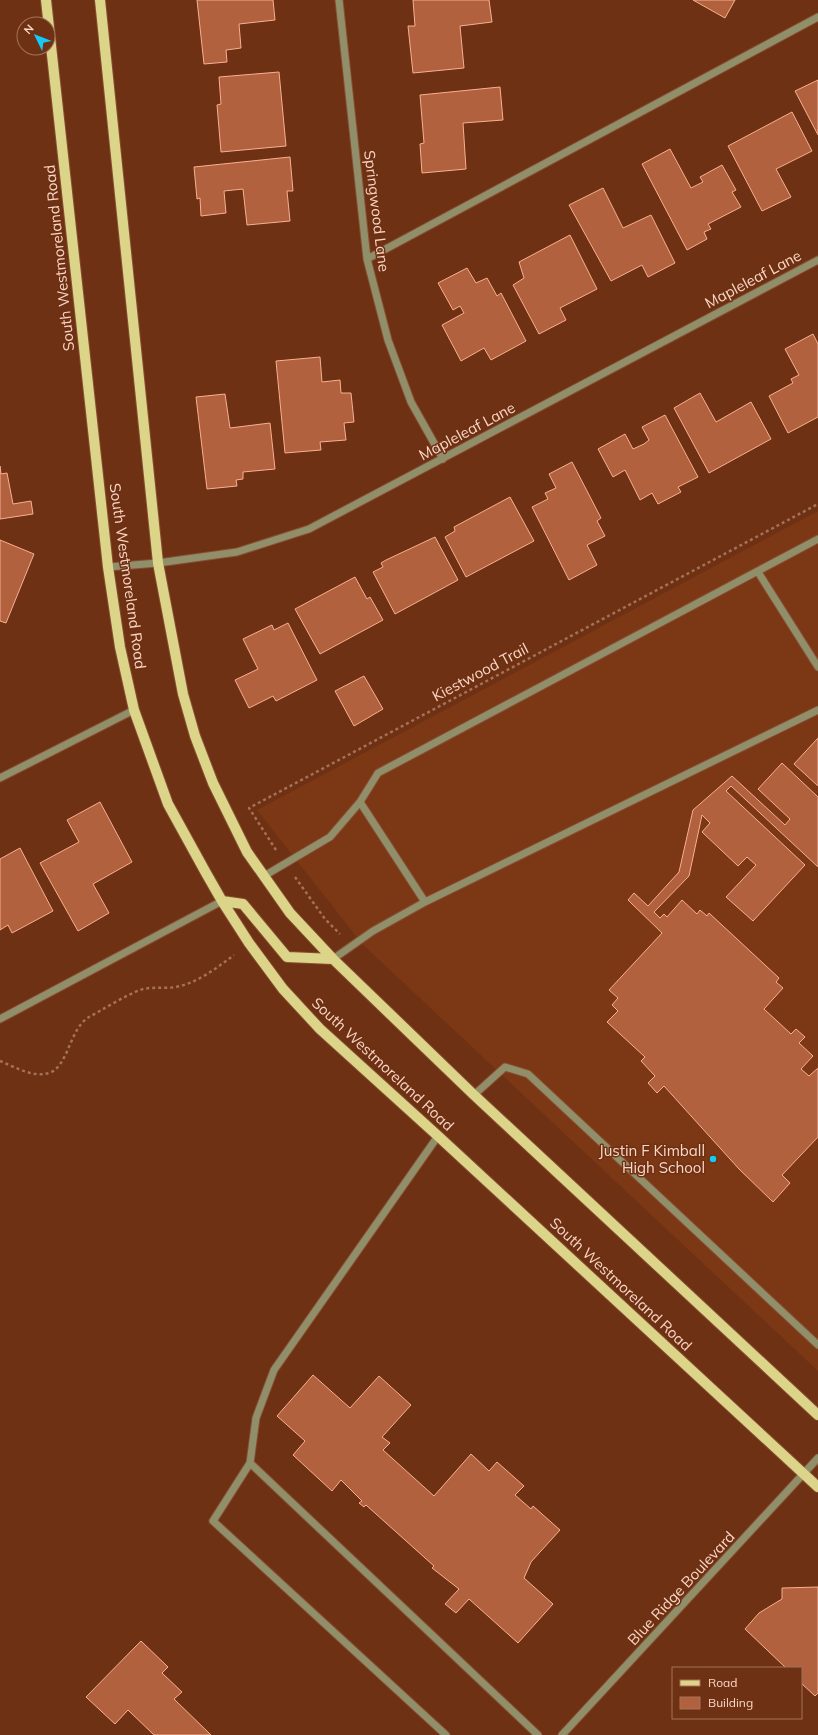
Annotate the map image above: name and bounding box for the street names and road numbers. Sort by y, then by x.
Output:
street label: Springwood Lane [360,149,394,273]
street label: South Westmoreland Road [40,164,78,352]
street label: Mapleleaf Lane [702,246,804,312]
street label: Mapleleaf Lane [416,398,518,464]
street label: South Westmoreland Road [106,482,150,670]
street label: Kiestwood Trail [429,639,531,705]
street label: South Westmoreland Road [308,993,458,1135]
street label: South Westmoreland Road [546,1213,696,1355]
street label: Blue Ridge Boulevard [623,1527,739,1649]

